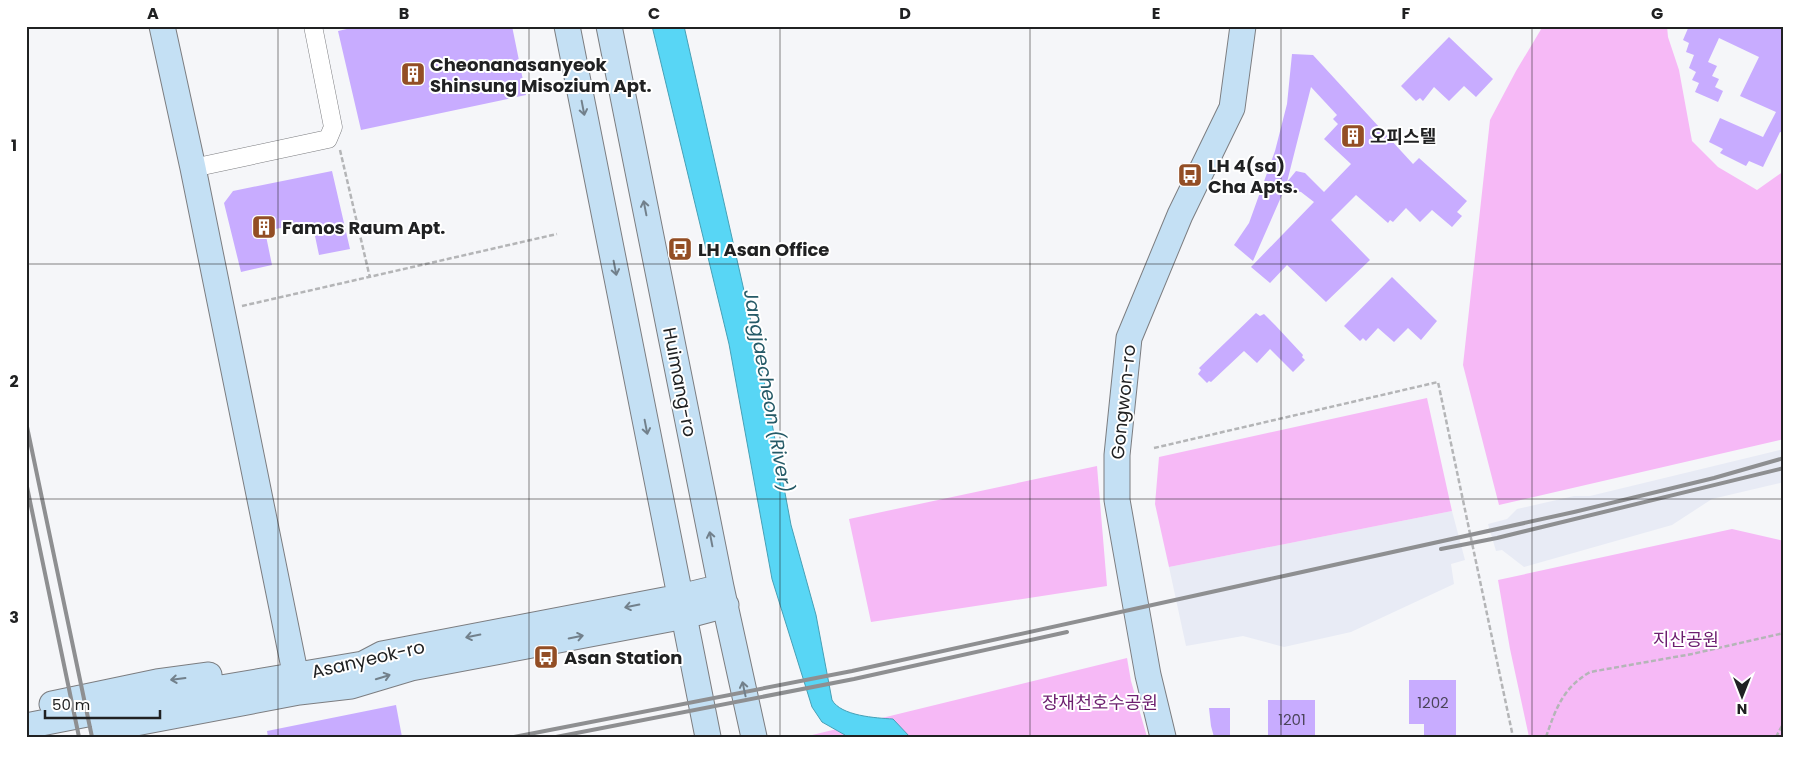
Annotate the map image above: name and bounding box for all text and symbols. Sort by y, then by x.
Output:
text: A [147,2,159,25]
text: B [399,2,409,25]
text: C [648,2,660,25]
text: D [899,2,911,25]
text: E [1152,2,1160,25]
text: F [1402,2,1411,25]
text: G [1651,2,1663,25]
place label: Cheonanasanyeok Shinsung Misozium Apt. [430,52,651,98]
building icon: Cheonanasanyeok Shinsung Misozium Apt. [400,61,426,87]
one-way arrow [579,100,588,116]
building icon: 오피스텔 [1340,123,1366,149]
place label: 오피스텔 [1370,124,1436,149]
text: 1 [11,134,17,157]
place label: LH 4(sa) Cha Apts. [1208,153,1298,199]
bus stop icon: LH 4(sa) Cha Apts. [1177,162,1203,188]
one-way arrow [640,201,650,217]
building icon: Famos Raum Apt. [251,214,277,240]
place label: Famos Raum Apt. [282,215,445,240]
bus stop icon: LH Asan Office [667,236,693,262]
place label: LH Asan Office [698,237,829,262]
one-way arrow [610,259,620,275]
water label: Jangjaecheon (River) [737,287,799,495]
street label: Huimang-ro [657,325,703,439]
street label: Gongwon-ro [1105,343,1141,461]
text: 2 [9,370,19,393]
one-way arrow [642,419,652,435]
one-way arrow [706,531,716,547]
one-way arrow [625,602,641,612]
text: 3 [9,606,19,629]
park label: 지산공원 [1653,627,1719,652]
one-way arrow [465,632,481,642]
one-way arrow [568,632,584,641]
street label: Asanyeok-ro [309,634,427,684]
bus stop icon: Asan Station [533,644,559,670]
place label: Asan Station [564,645,682,670]
north arrow [1718,670,1768,720]
one-way arrow [374,671,390,681]
one-way arrow [170,674,186,684]
one-way arrow [739,682,748,698]
scale bar [45,688,160,720]
park label: 장재천호수공원 [1042,690,1158,715]
house number: 1202 [1417,692,1449,713]
text: 50 m [52,694,90,715]
text: N [1737,699,1747,719]
house number: 1201 [1278,709,1306,730]

